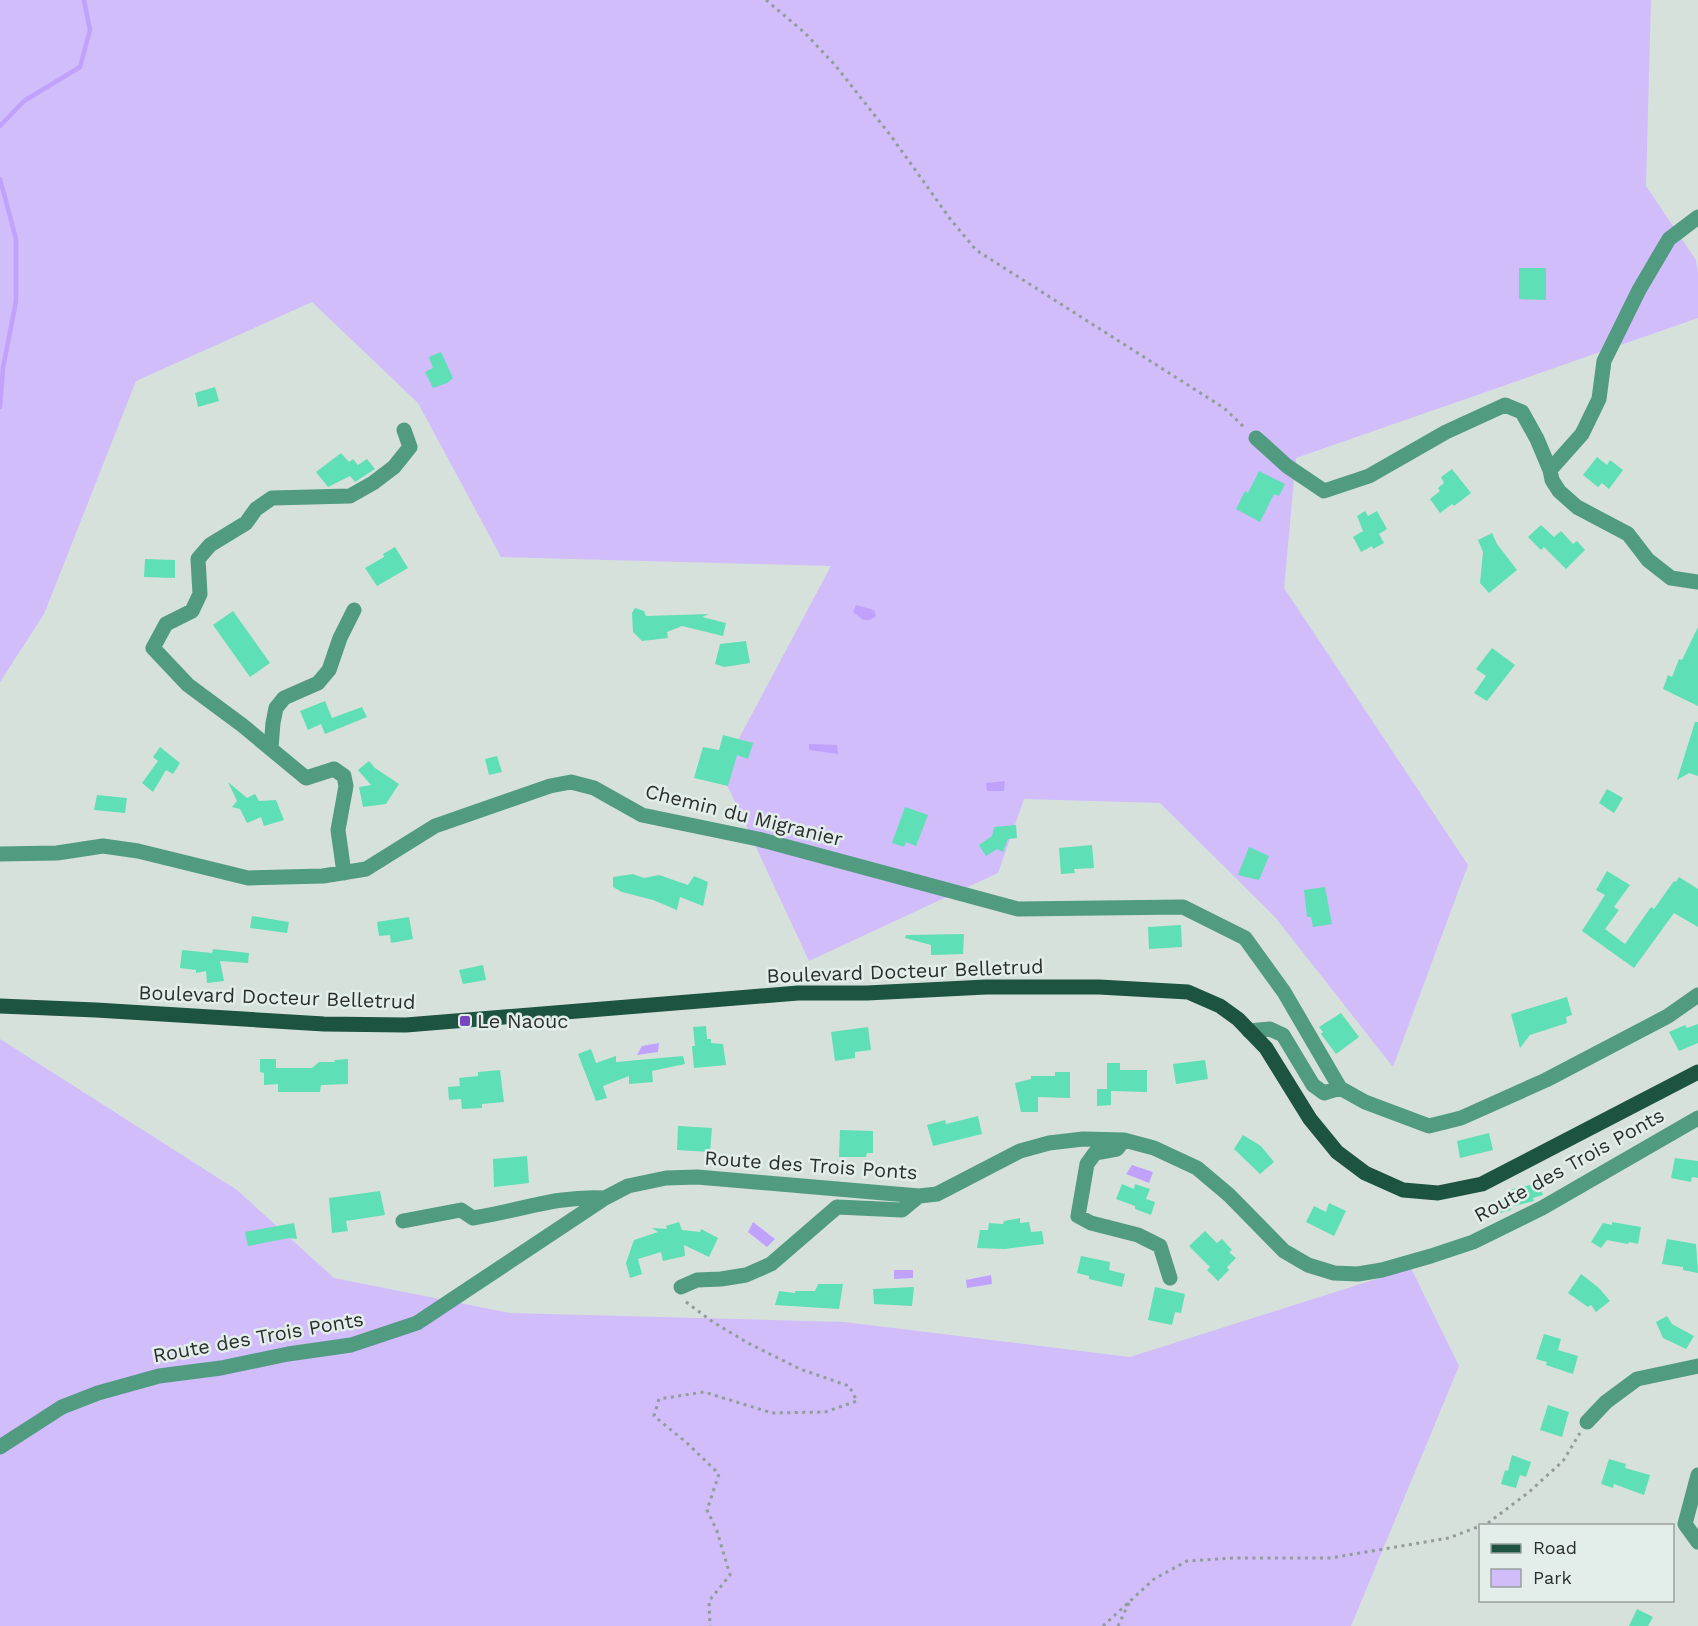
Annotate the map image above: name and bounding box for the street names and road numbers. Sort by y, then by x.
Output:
street label: Chemin du Migranier [643,779,845,851]
street label: Boulevard Docteur Belletrud [766,954,1044,988]
street label: Boulevard Docteur Belletrud [138,980,416,1014]
street label: Route des Trois Ponts [1470,1103,1668,1227]
street label: Route des Trois Ponts [704,1146,918,1184]
street label: Route des Trois Ponts [151,1307,365,1367]

